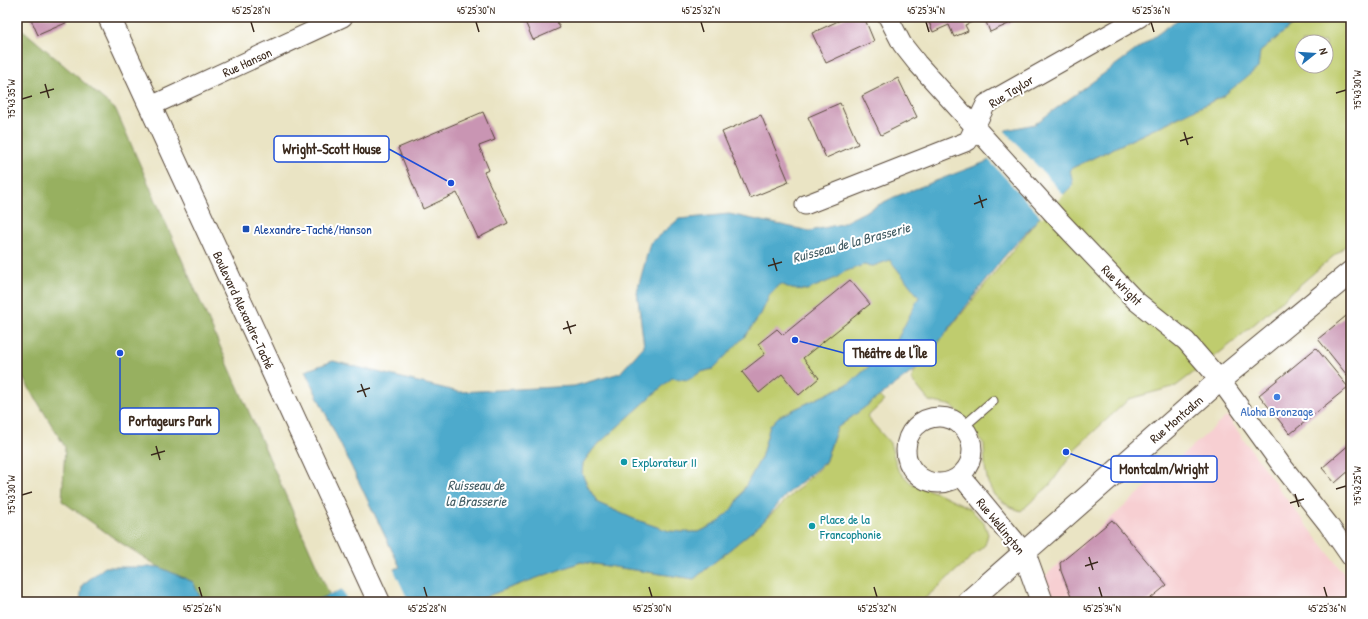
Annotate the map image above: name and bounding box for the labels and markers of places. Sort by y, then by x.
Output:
callout: Wright-Scott House [274,136,389,162]
place label: Alexandre-Taché/Hanson [254,220,372,238]
marker: Alexandre-Taché/Hanson [241,224,251,234]
callout: Théâtre de l'Île [844,340,936,366]
marker: Aloha Bronzage [1272,392,1282,402]
place label: Aloha Bronzage [1241,402,1313,420]
callout: Portageurs Park [120,408,219,434]
place label: Explorateur II [632,453,697,471]
callout: Montcalm/Wright [1111,456,1217,482]
marker: Explorateur II [619,457,629,467]
place label: Place de la Francophonie [819,510,881,543]
marker: Place de la Francophonie [807,521,817,531]

